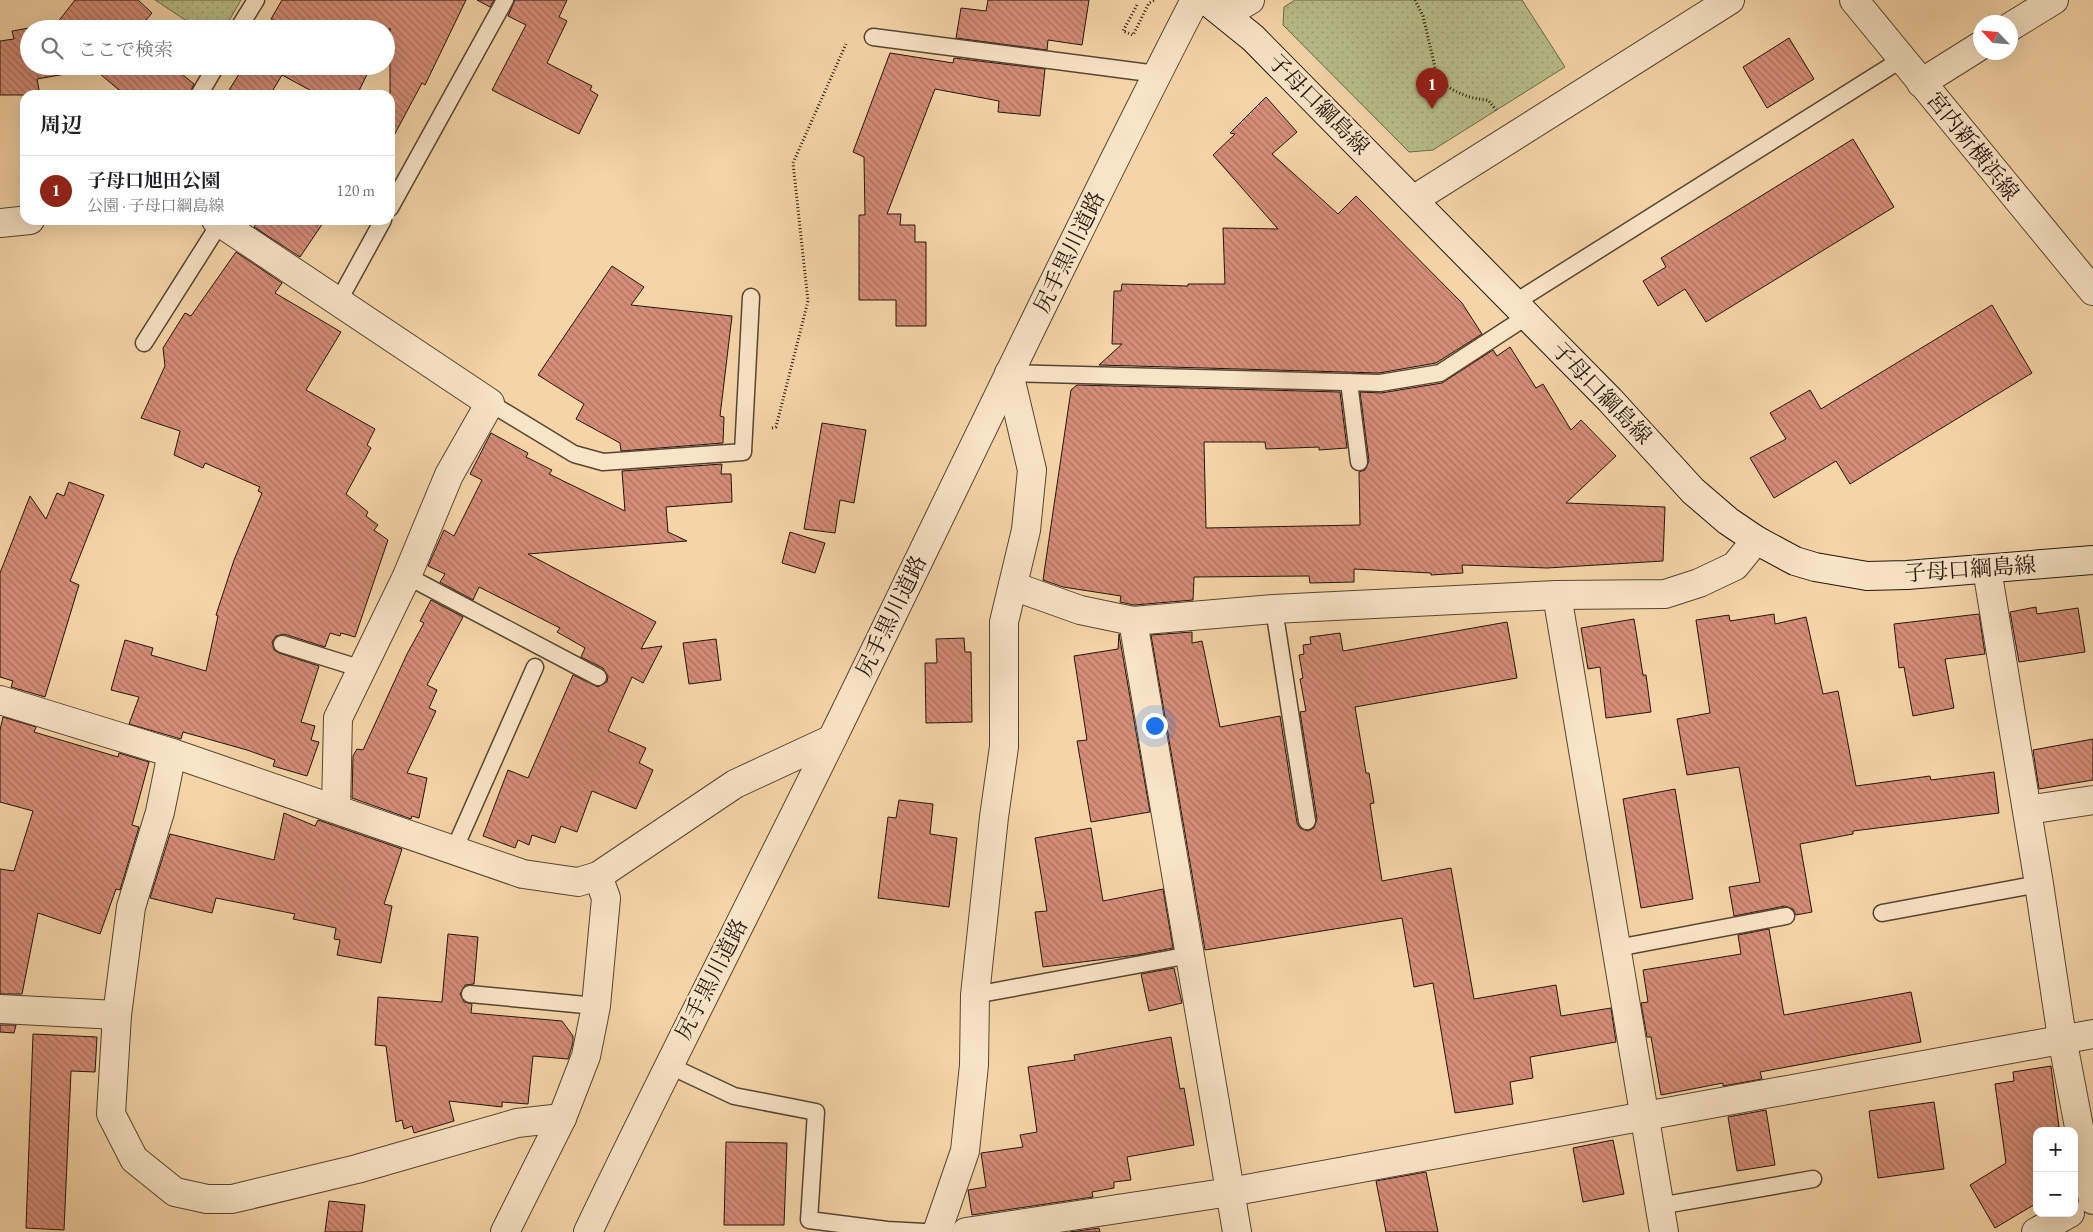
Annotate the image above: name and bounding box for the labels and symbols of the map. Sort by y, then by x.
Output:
north arrow [1973,15,2018,60]
street label: 子母口綱島線 [1262,47,1376,161]
pin: 1 [1416,68,1448,109]
street label: 宮内新横浜線 [1920,86,2026,206]
street label: 尻手黒川道路 [1027,186,1111,318]
street label: 子母口綱島線 [1546,335,1658,451]
street label: 尻手黒川道路 [849,550,933,682]
street label: 子母口綱島線 [1903,550,2037,588]
your location [1142,713,1168,739]
street label: 尻手黒川道路 [668,914,754,1044]

